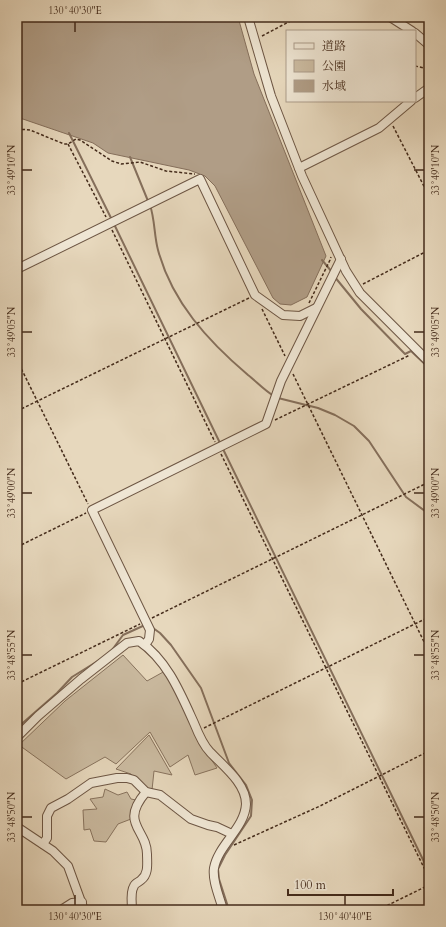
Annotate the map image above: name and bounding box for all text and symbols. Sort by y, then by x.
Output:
text: 130°40'30"E [48,4,102,18]
legend [286,30,416,102]
text: 道路 [322,38,346,54]
text: 公園 [322,58,346,74]
text: 水域 [322,78,346,94]
text: 33°49'10"N [5,144,19,195]
text: 33°49'10"N [429,144,443,195]
text: 33°49'05"N [5,306,19,357]
text: 33°49'05"N [429,306,443,357]
text: 33°49'00"N [5,467,19,518]
text: 33°49'00"N [429,467,443,518]
text: 33°48'55"N [5,629,19,680]
text: 33°48'55"N [429,629,443,680]
text: 33°48'50"N [5,791,19,842]
text: 33°48'50"N [429,791,443,842]
scale bar [288,871,393,897]
text: 100 m [294,877,327,893]
text: 130°40'30"E [48,910,102,924]
text: 130°40'40"E [318,910,372,924]

